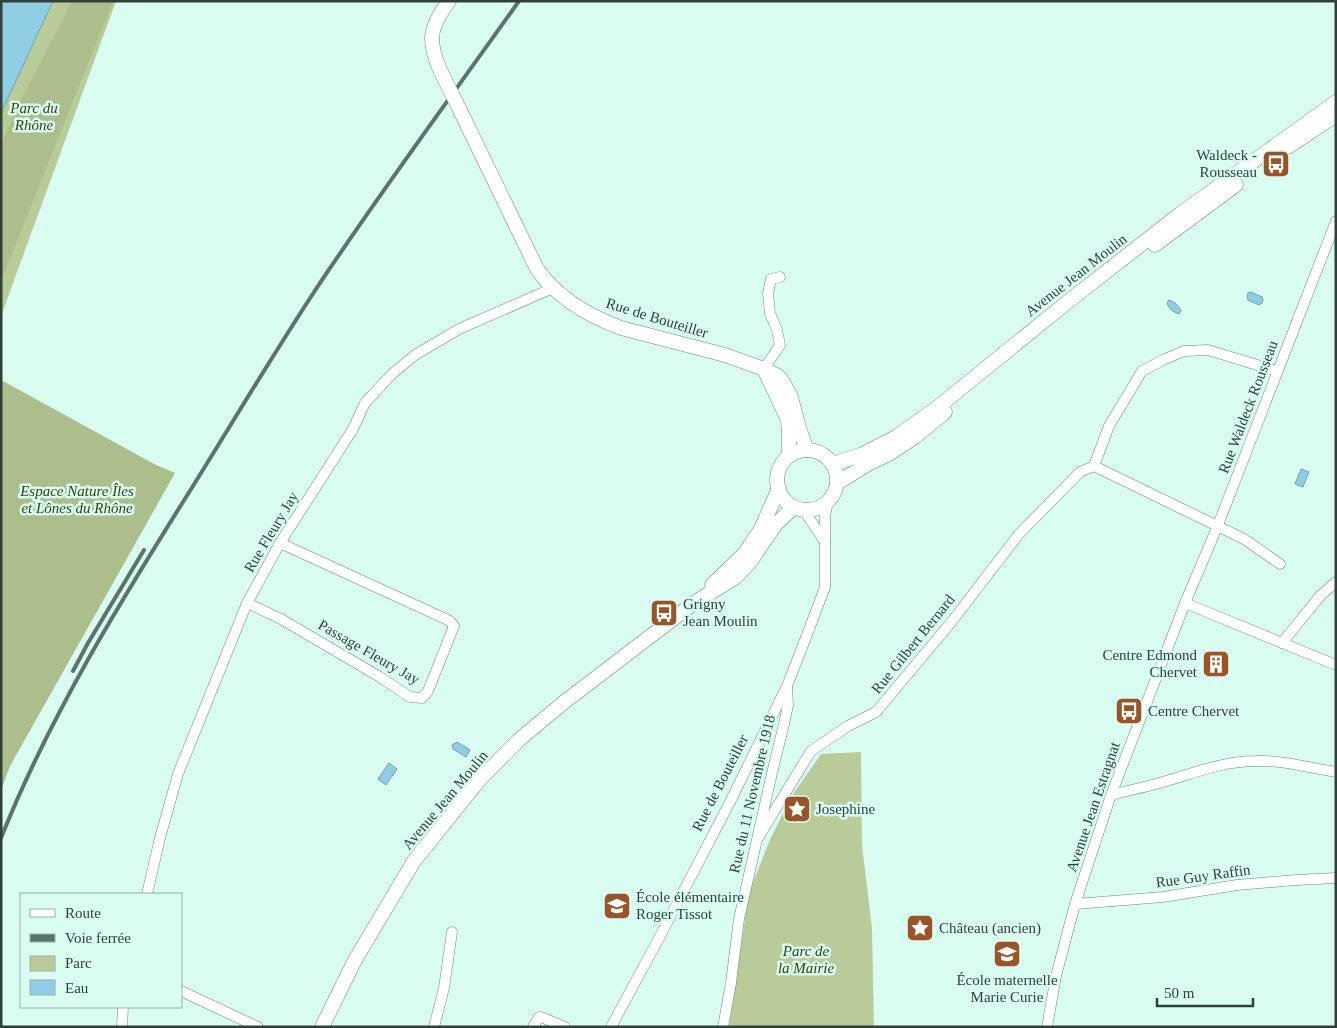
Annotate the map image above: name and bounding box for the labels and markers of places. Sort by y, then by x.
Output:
place label: Waldeck - Rousseau [1196,147,1257,180]
bus stop icon: Waldeck - Rousseau [1261,149,1291,179]
place label: Grigny Jean Moulin [683,596,758,629]
bus stop icon: Grigny Jean Moulin [649,598,679,628]
place label: Centre Edmond Chervet [1102,647,1198,680]
building icon: Centre Edmond Chervet [1201,649,1231,679]
bus stop icon: Centre Chervet [1114,696,1144,726]
place label: Centre Chervet [1148,703,1240,719]
place icon: Josephine [782,794,812,824]
place label: Josephine [816,801,876,817]
place label: École élémentaire Roger Tissot [636,889,744,922]
school or university icon: École élémentaire Roger Tissot [602,891,632,921]
place icon: Château (ancien) [905,913,935,943]
place label: Château (ancien) [939,920,1041,937]
school or university icon: École maternelle Marie Curie [992,939,1022,969]
place label: École maternelle Marie Curie [956,972,1058,1005]

